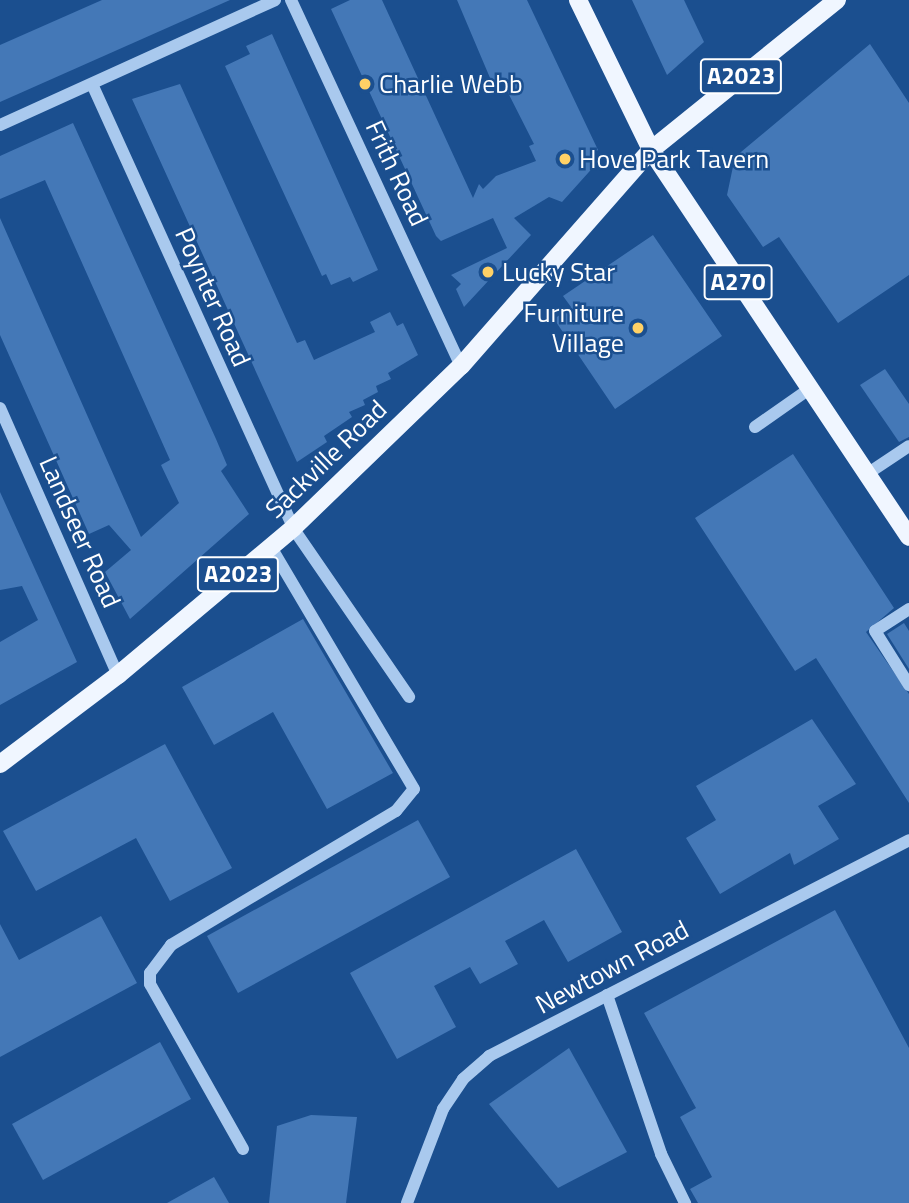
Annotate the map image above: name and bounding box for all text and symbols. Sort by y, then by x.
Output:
road number: A2023 [699,56,783,96]
place label: Charlie Webb [379,68,523,100]
marker: Charlie Webb [357,76,373,92]
street label: Frith Road [359,115,435,231]
place label: Hove Park Tavern [579,143,769,175]
marker: Hove Park Tavern [557,151,573,167]
street label: Poynter Road [169,223,257,371]
place label: Lucky Star [502,256,615,288]
road number: A270 [703,262,773,302]
marker: Lucky Star [480,264,496,280]
place label: Furniture Village [524,297,624,358]
marker: Furniture Village [630,320,646,336]
street label: Sackville Road [259,394,393,524]
street label: Landseer Road [33,451,127,613]
road number: A2023 [196,554,280,594]
street label: Newtown Road [530,914,694,1020]

